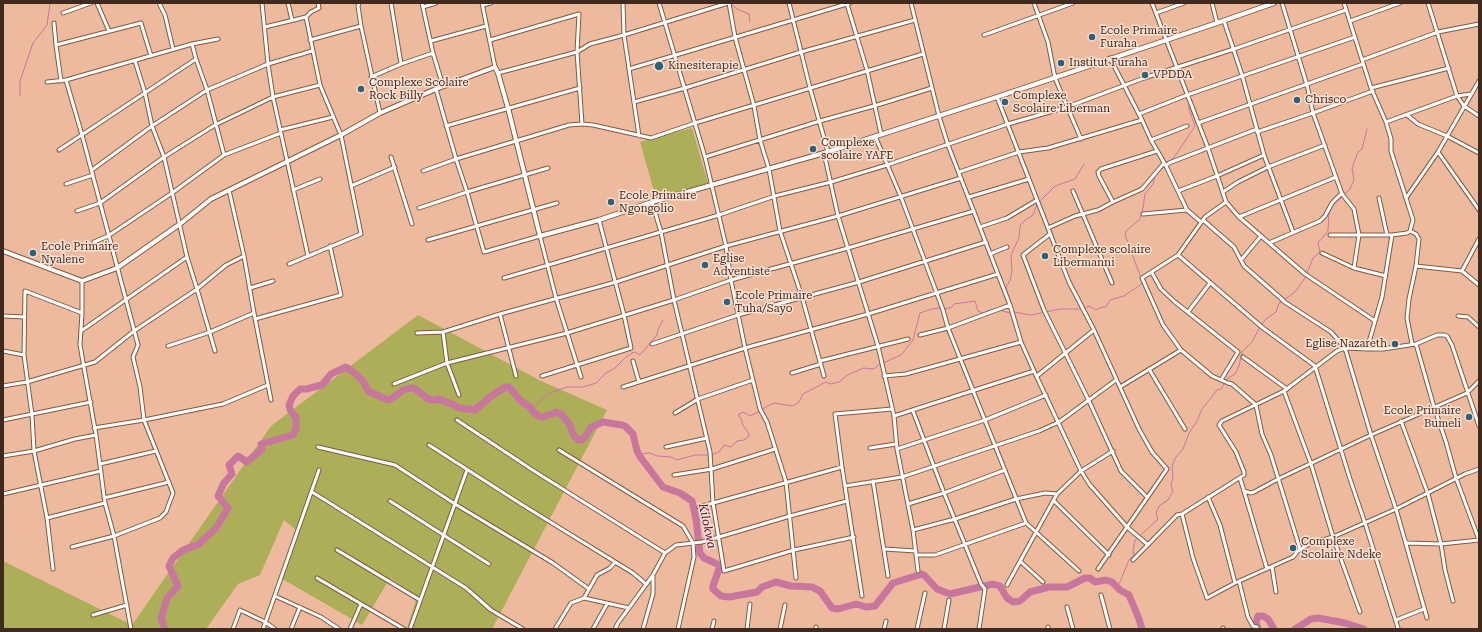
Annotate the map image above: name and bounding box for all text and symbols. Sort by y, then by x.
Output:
place label: Ecole Primaire Furaha [1100,24,1177,50]
marker: Ecole Primaire Furaha [1087,32,1097,42]
place label: Institut Furaha [1069,56,1148,70]
marker: Institut Furaha [1056,58,1066,68]
place label: Kinesiterapie [668,59,739,73]
marker: Kinesiterapie [653,60,665,72]
place label: VPDDA [1153,68,1192,82]
marker: VPDDA [1140,70,1150,80]
place label: Complexe Scolaire Rock Billy [369,76,468,102]
marker: Complexe Scolaire Rock Billy [356,84,366,94]
place label: Complexe Scolaire Liberman [1013,89,1110,115]
place label: Chrisco [1305,93,1346,107]
marker: Chrisco [1292,95,1302,105]
marker: Complexe Scolaire Liberman [1000,97,1010,107]
place label: Complexe scolaire YAFE [821,136,893,162]
marker: Complexe scolaire YAFE [808,144,818,154]
place label: Ecole Primaire Ngongolio [619,189,696,215]
marker: Ecole Primaire Ngongolio [606,197,616,207]
place label: Ecole Primaire Nyalene [41,240,118,266]
place label: Complexe scolaire Libermanni [1053,243,1151,269]
marker: Ecole Primaire Nyalene [28,248,38,258]
marker: Complexe scolaire Libermanni [1040,251,1050,261]
place label: Eglise Adventiste [713,252,770,278]
marker: Eglise Adventiste [700,260,710,270]
place label: Ecole Primaire Tuha/Sayo [735,289,812,315]
marker: Ecole Primaire Tuha/Sayo [722,297,732,307]
place label: Eglise Nazareth [1305,337,1387,351]
marker: Eglise Nazareth [1390,339,1400,349]
place label: Ecole Primaire Bumeli [1384,404,1461,430]
marker: Ecole Primaire Bumeli [1464,412,1474,422]
water label: Kilokwa [695,502,719,550]
place label: Complexe Scolaire Ndeke [1301,535,1381,561]
marker: Complexe Scolaire Ndeke [1288,543,1298,553]

